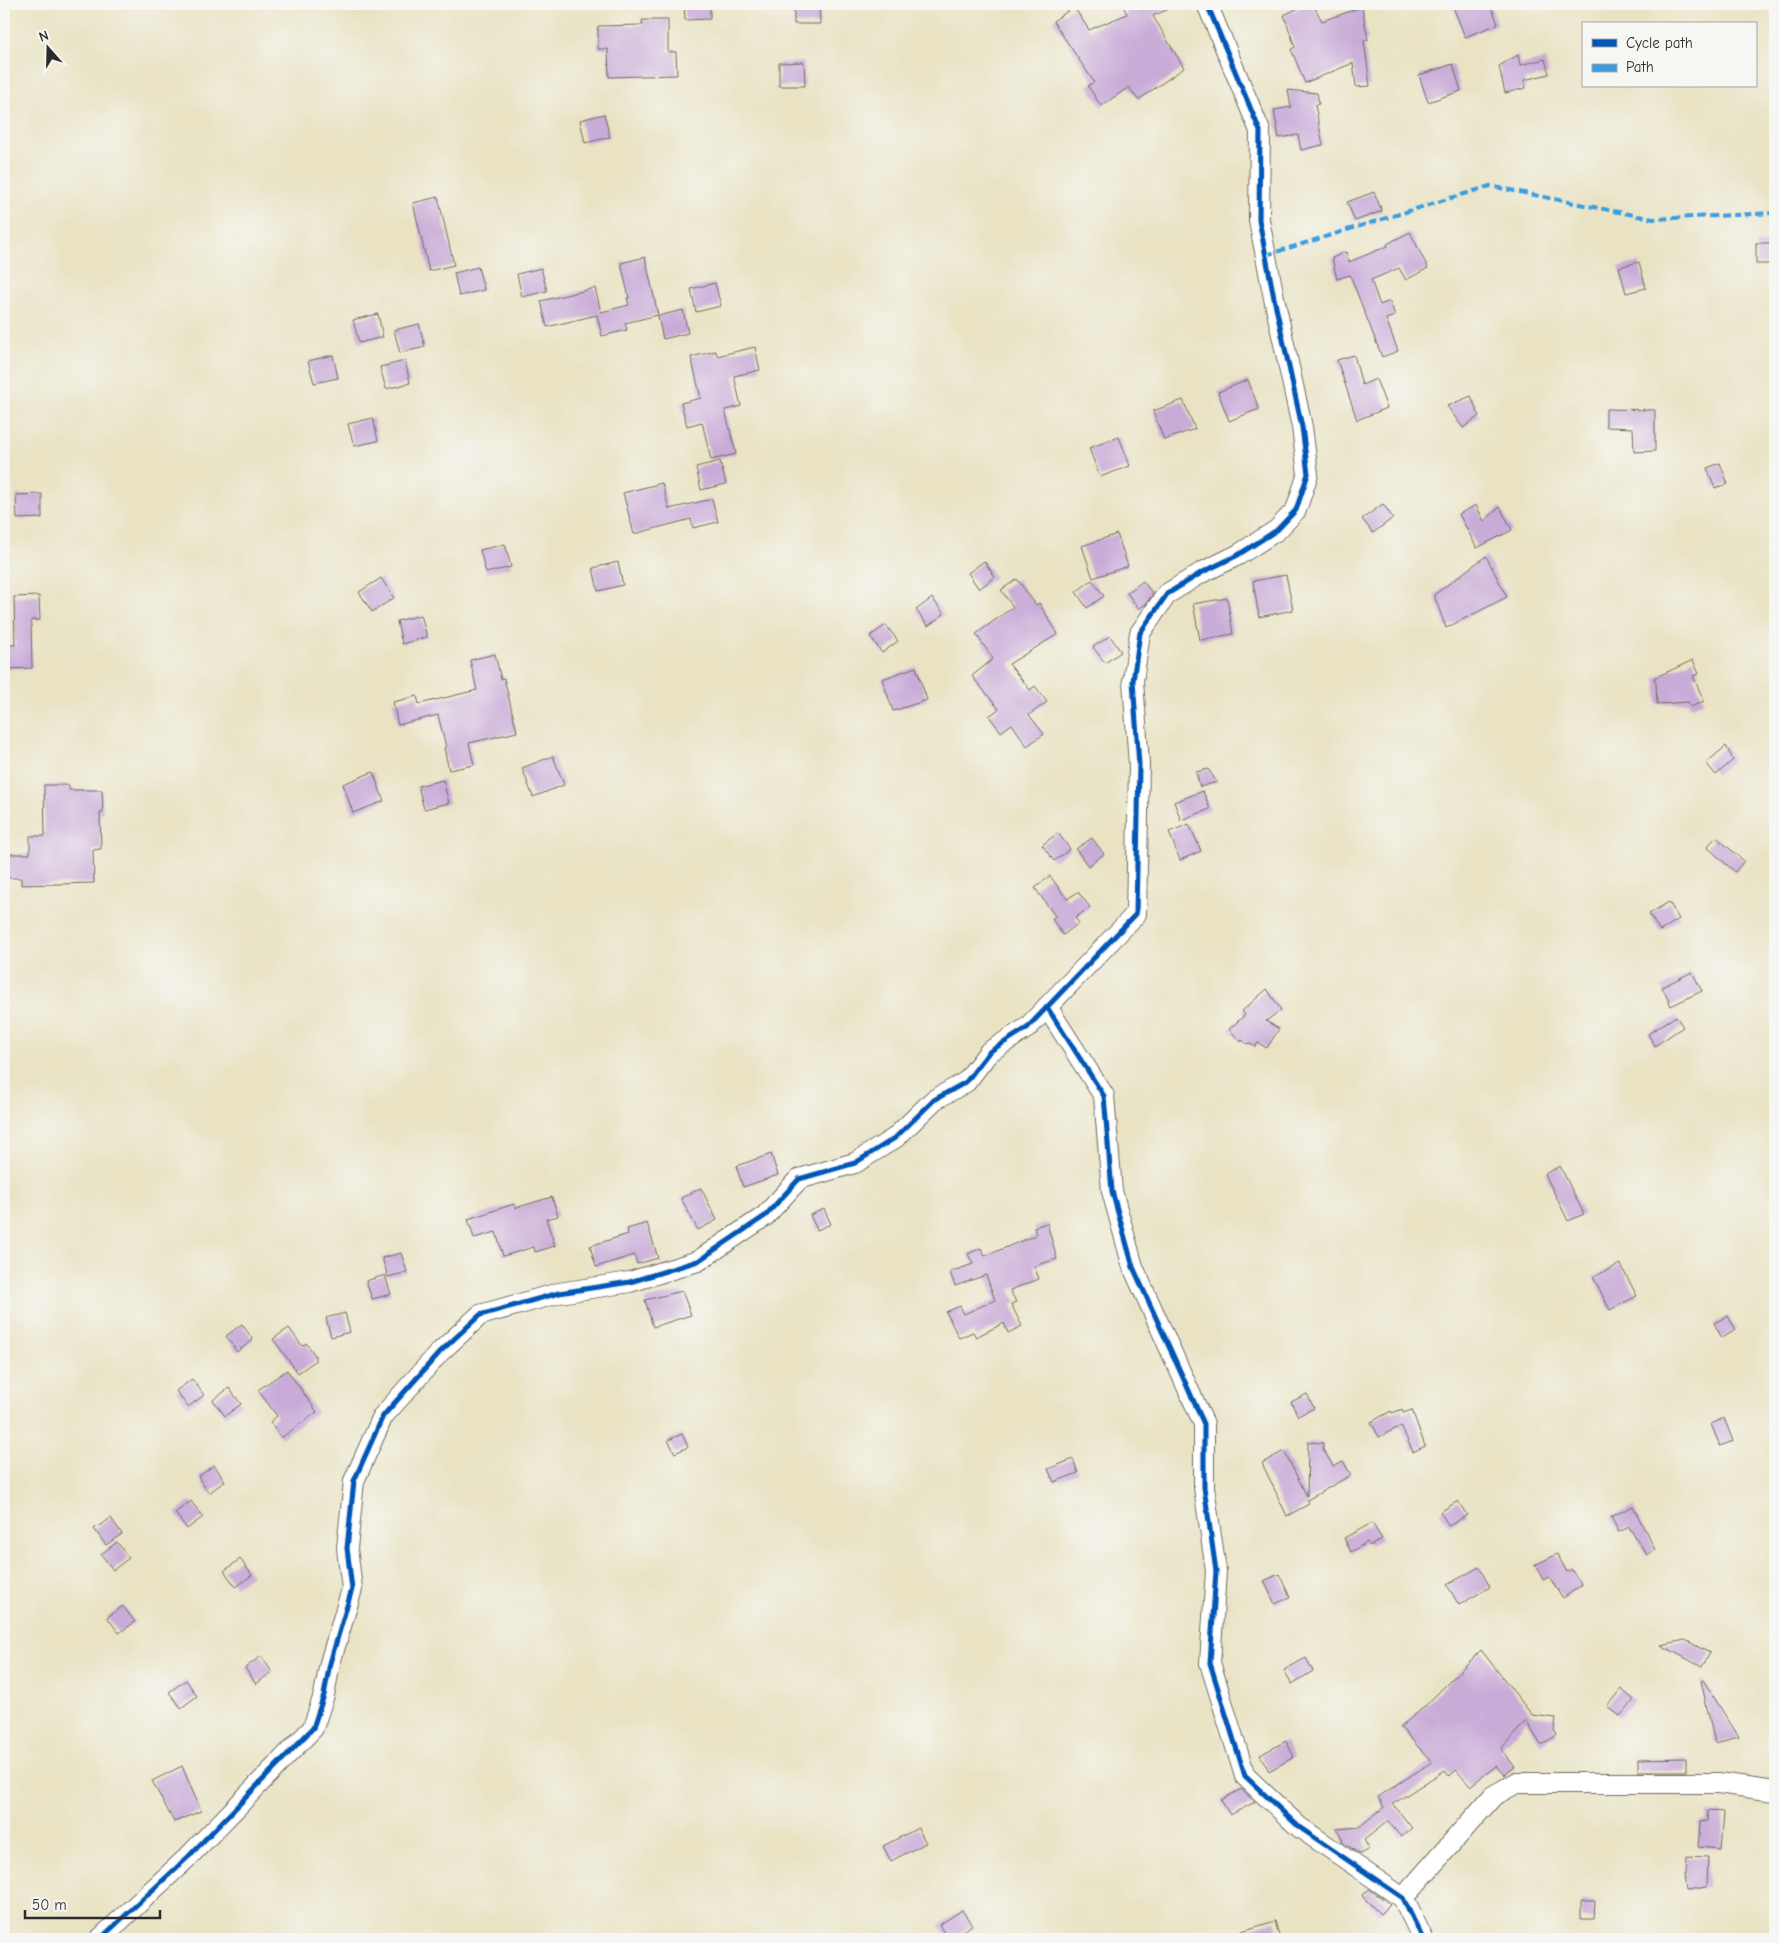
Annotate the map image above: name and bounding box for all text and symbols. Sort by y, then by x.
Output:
north arrow [22,22,72,72]
legend [1582,22,1756,88]
text: N [37,27,51,46]
text: Cycle path [1626,34,1693,52]
text: Path [1626,58,1654,76]
scale bar [25,1888,160,1920]
text: 50 m [32,1896,67,1914]

